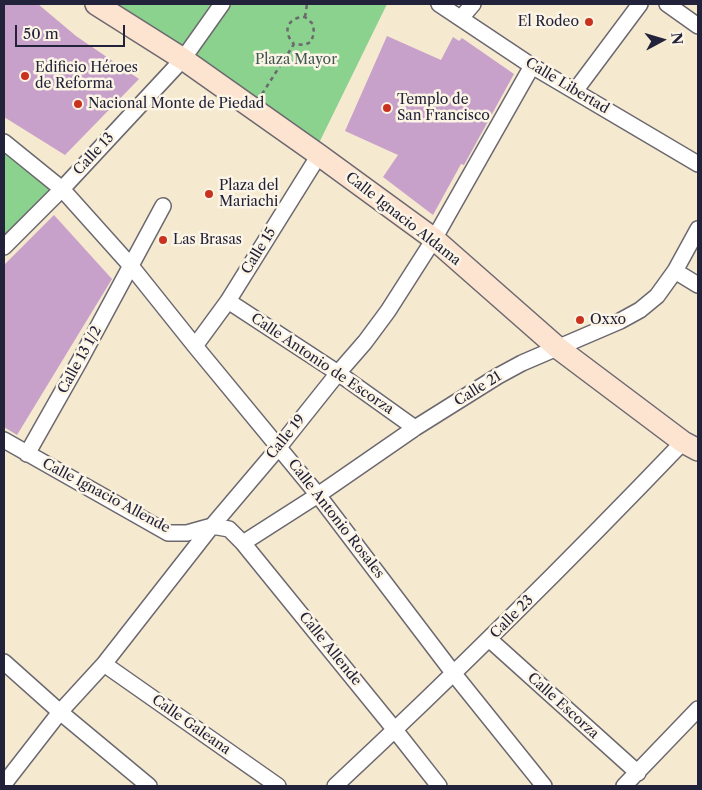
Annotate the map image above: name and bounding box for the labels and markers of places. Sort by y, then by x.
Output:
place label: El Rodeo [518,14,579,30]
marker: El Rodeo [583,16,595,28]
place label: Edificio Héroes de Reforma [35,60,138,92]
marker: Edificio Héroes de Reforma [19,70,31,82]
place label: Templo de San Francisco [397,92,490,124]
place label: Nacional Monte de Piedad [88,96,264,112]
marker: Nacional Monte de Piedad [72,98,84,110]
marker: Templo de San Francisco [381,102,393,114]
place label: Plaza del Mariachi [219,178,279,210]
marker: Plaza del Mariachi [203,188,215,200]
place label: Las Brasas [173,232,242,248]
marker: Las Brasas [157,234,169,246]
place label: Oxxo [590,312,626,328]
marker: Oxxo [574,314,586,326]

